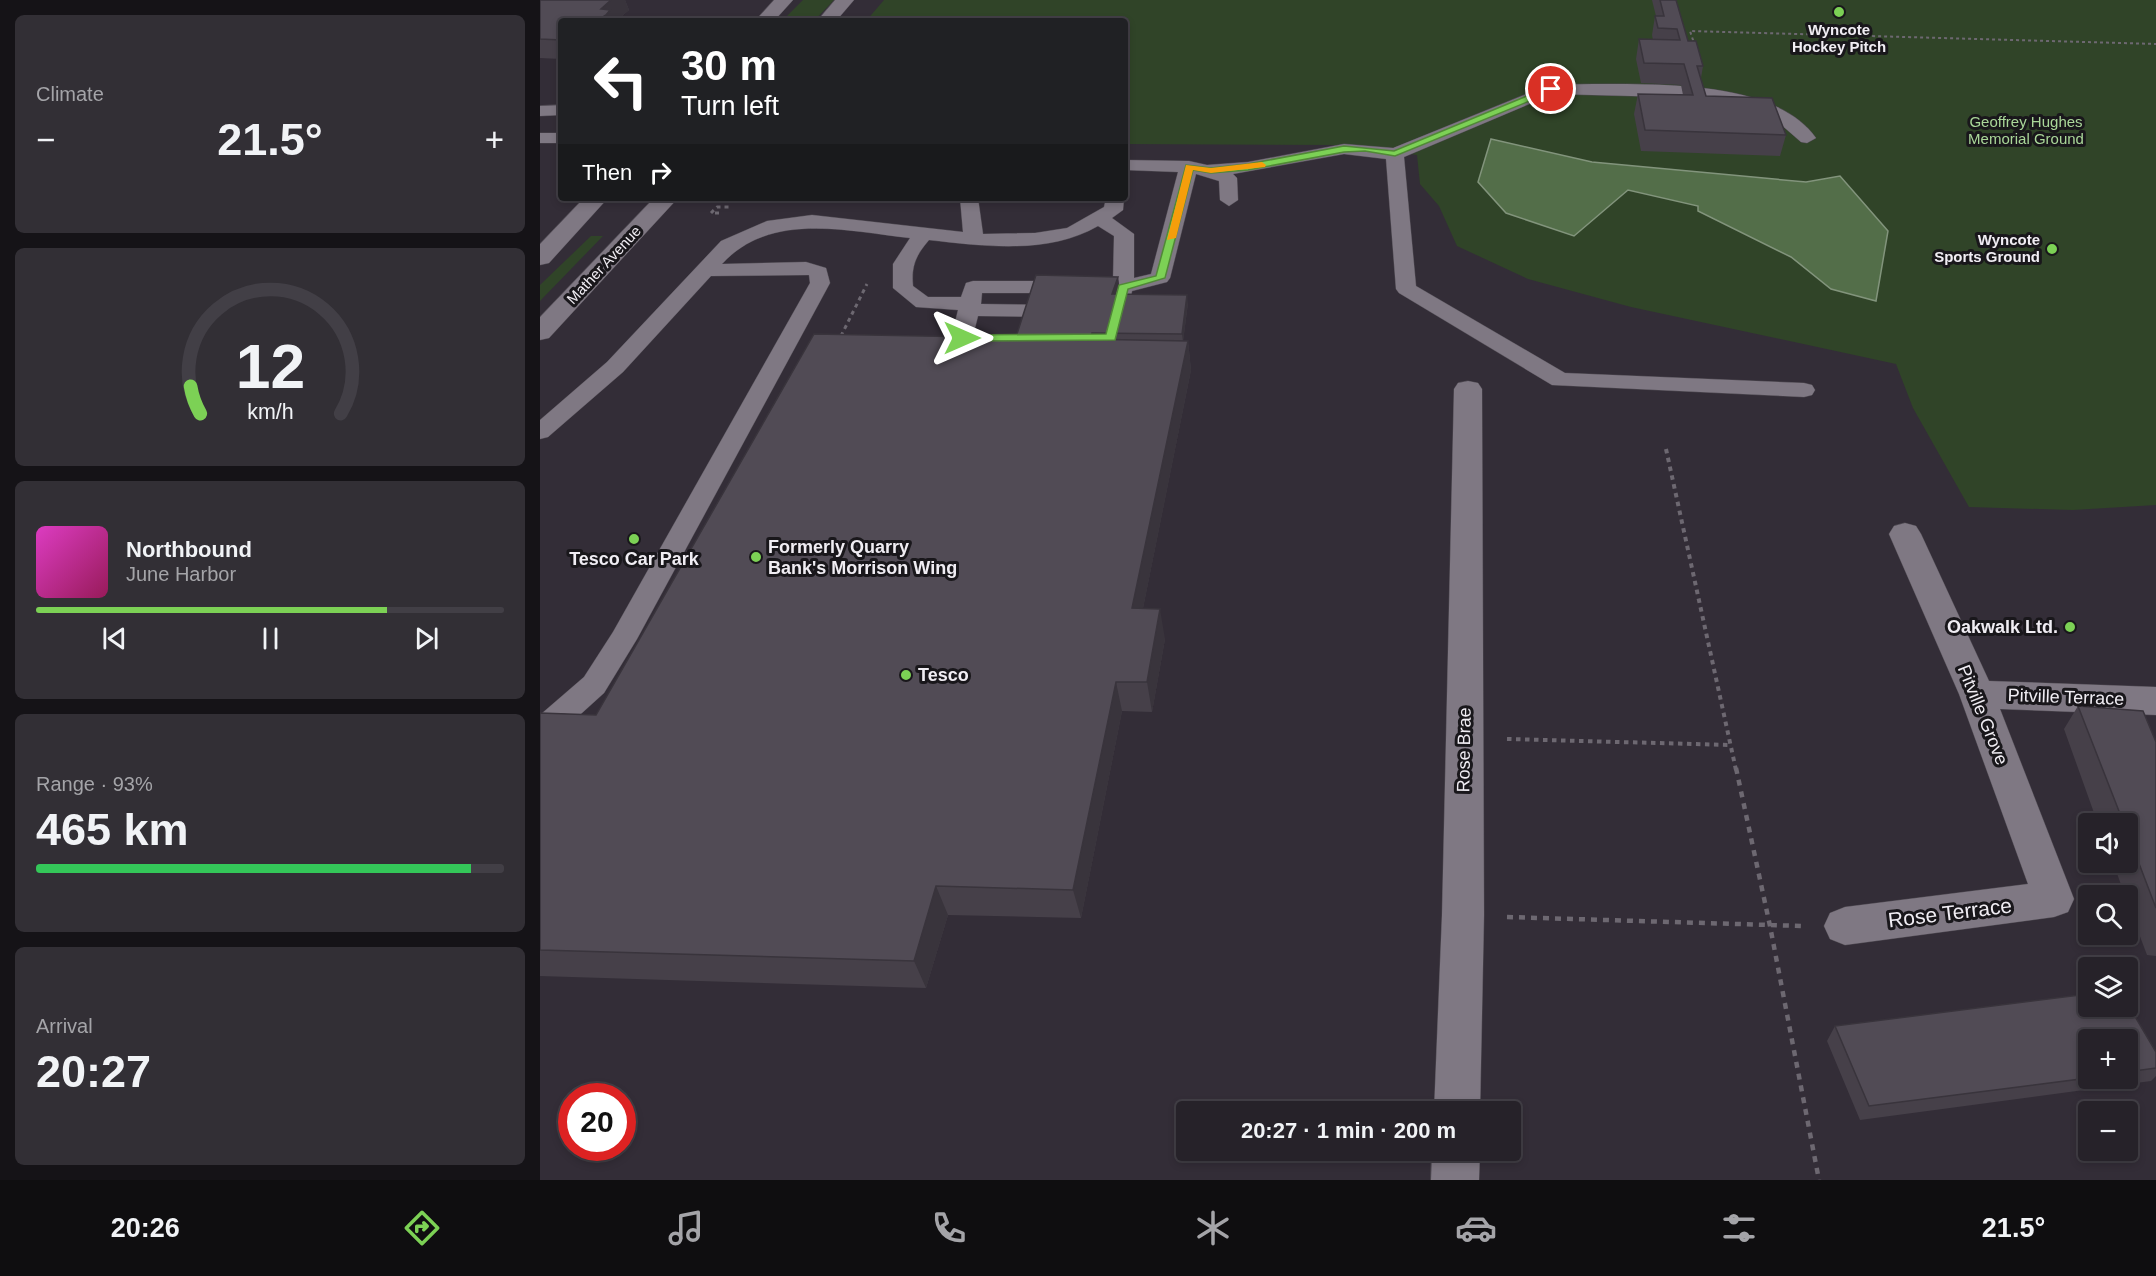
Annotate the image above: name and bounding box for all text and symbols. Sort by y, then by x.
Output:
marker: Wyncote Hockey Pitch [1832,5,1846,19]
place label: Wyncote Hockey Pitch [1792,21,1886,55]
icon: left [582,42,660,120]
text: 30 m [681,42,777,89]
pin [1525,63,1576,114]
icon: arrive [1534,72,1567,105]
text: Climate [36,83,104,105]
text: Turn left [681,91,779,121]
park label: Geoffrey Hughes Memorial Ground [1968,113,2084,147]
text: 21.5° [217,114,323,165]
text: − [36,121,55,158]
text: + [485,121,504,158]
icon: right [644,156,677,189]
text: Then [582,160,632,185]
street label: Mather Avenue [563,222,644,307]
place label: Wyncote Sports Ground [1934,231,2040,265]
marker: Wyncote Sports Ground [2045,242,2059,256]
position arrow [930,306,994,370]
text: 12 [235,332,305,401]
text: km/h [247,400,293,424]
marker: Tesco Car Park [627,532,641,546]
text: Northbound [126,537,252,562]
place label: Formerly Quarry Bank's Morrison Wing [768,537,957,578]
place label: Tesco Car Park [569,549,700,569]
marker: Formerly Quarry Bank's Morrison Wing [749,550,763,564]
text: June Harbor [126,563,236,585]
place label: Oakwalk Ltd. [1947,617,2058,637]
marker: Oakwalk Ltd. [2063,620,2077,634]
icon: previous [98,622,131,655]
icon: pause [254,622,287,655]
icon: next [410,622,443,655]
street label: Pitville Grove [1954,662,2012,768]
place label: Tesco [918,665,969,685]
marker: Tesco [899,668,913,682]
street label: Pitville Terrace [2007,685,2125,709]
street label: Rose Brae [1453,707,1475,793]
text: Range · 93% [36,773,153,795]
text: 465 km [36,804,189,855]
map controls [2078,813,2138,1161]
button: sound [2078,813,2138,873]
button: search [2078,885,2138,945]
street label: Rose Terrace [1887,894,2013,932]
button: layers [2078,957,2138,1017]
text: Arrival [36,1015,93,1037]
button: + [2078,1029,2138,1089]
text: 20:27 [36,1046,151,1097]
speed limit sign: 20 [558,1083,636,1161]
button: − [2078,1101,2138,1161]
text: 20:27 · 1 min · 200 m [1241,1118,1456,1143]
icon: directions [401,1207,443,1249]
icon: music [665,1207,707,1249]
icon: phone [928,1207,970,1249]
icon: climate [1192,1207,1234,1249]
icon: car [1455,1207,1497,1249]
icon: filters [1718,1207,1760,1249]
text: 20:26 [111,1213,180,1243]
text: 21.5° [1982,1213,2045,1243]

